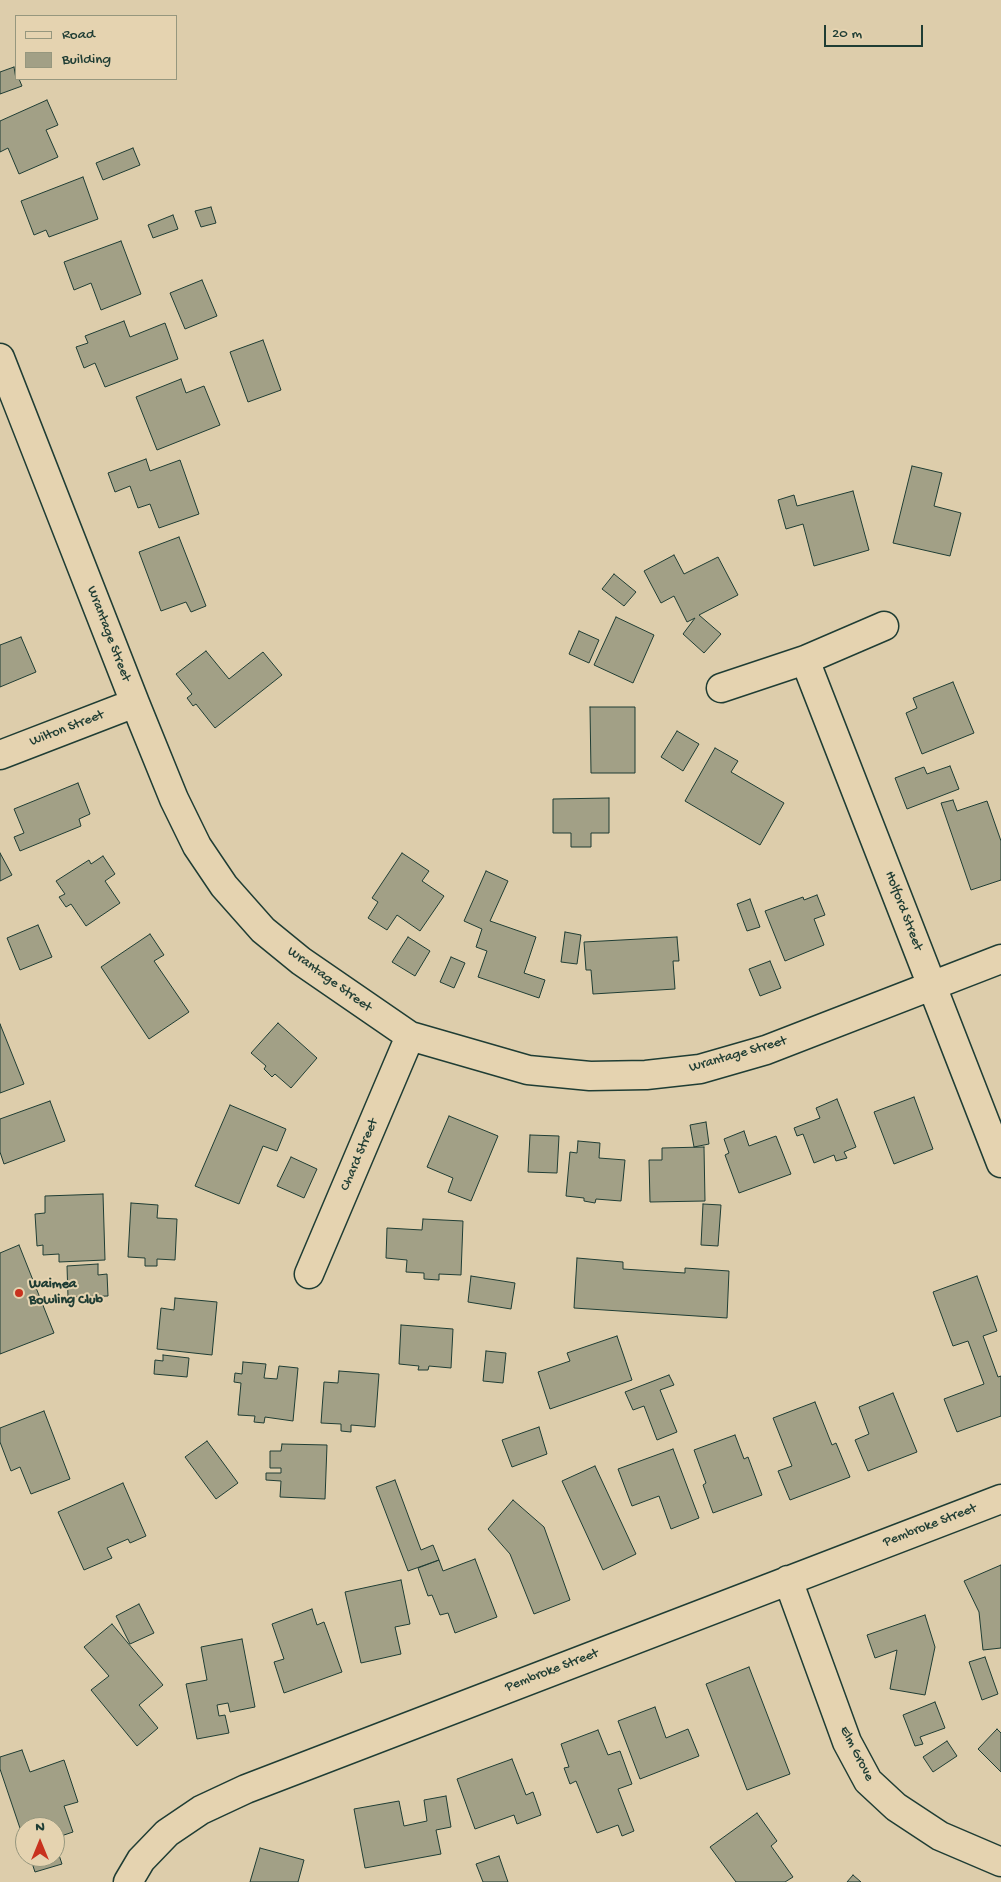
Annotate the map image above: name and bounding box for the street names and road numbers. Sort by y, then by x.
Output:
street label: Wrantage Street [82,584,134,684]
street label: Wilton Street [27,707,107,751]
street label: Holford Street [880,869,926,953]
street label: Wrantage Street [283,944,375,1016]
street label: Wrantage Street [687,1033,789,1077]
street label: Chard Street [337,1116,383,1194]
street label: Pembroke Street [881,1500,979,1552]
street label: Pembroke Street [503,1645,601,1697]
street label: Elm Grove [835,1724,877,1784]

